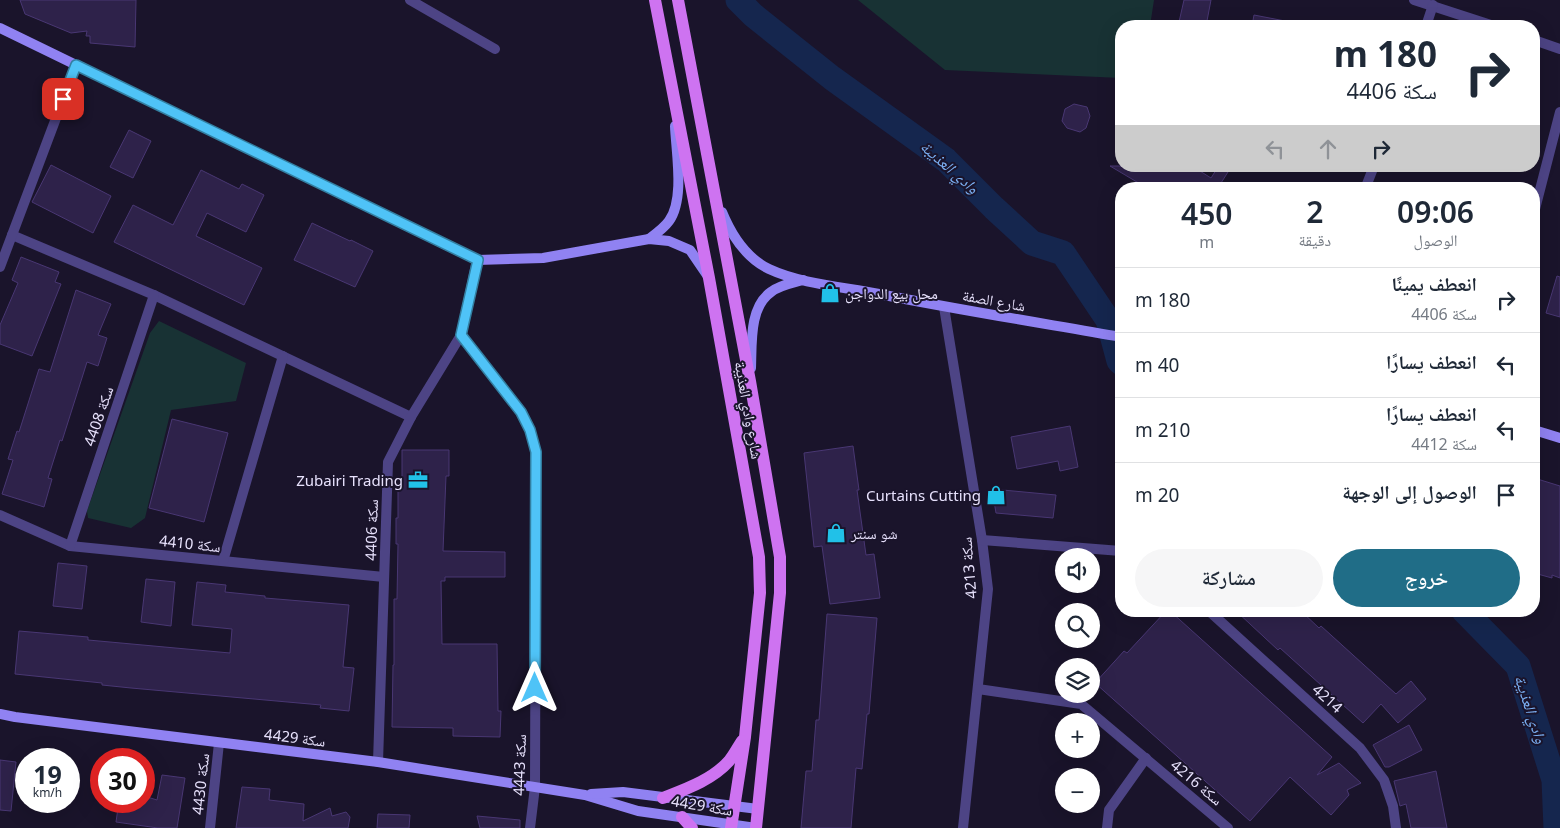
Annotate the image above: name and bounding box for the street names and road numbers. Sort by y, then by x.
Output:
street label: شارع الصفة [961,285,1027,316]
street label: شارع وادي العذيبة [728,360,767,461]
street label: سكة 4408 [78,383,118,448]
street label: سكة 4406 [360,499,382,561]
street label: سكة 4410 [158,530,222,556]
street label: سكة 4213 [955,536,981,600]
street label: 4214 [1309,679,1348,717]
street label: سكة 4429 [263,723,327,751]
street label: سكة 4443 [508,734,530,796]
street label: سكة 4430 [187,752,213,816]
street label: سكة 4216 [1167,754,1227,810]
street label: سكة 4429 [670,790,734,820]

